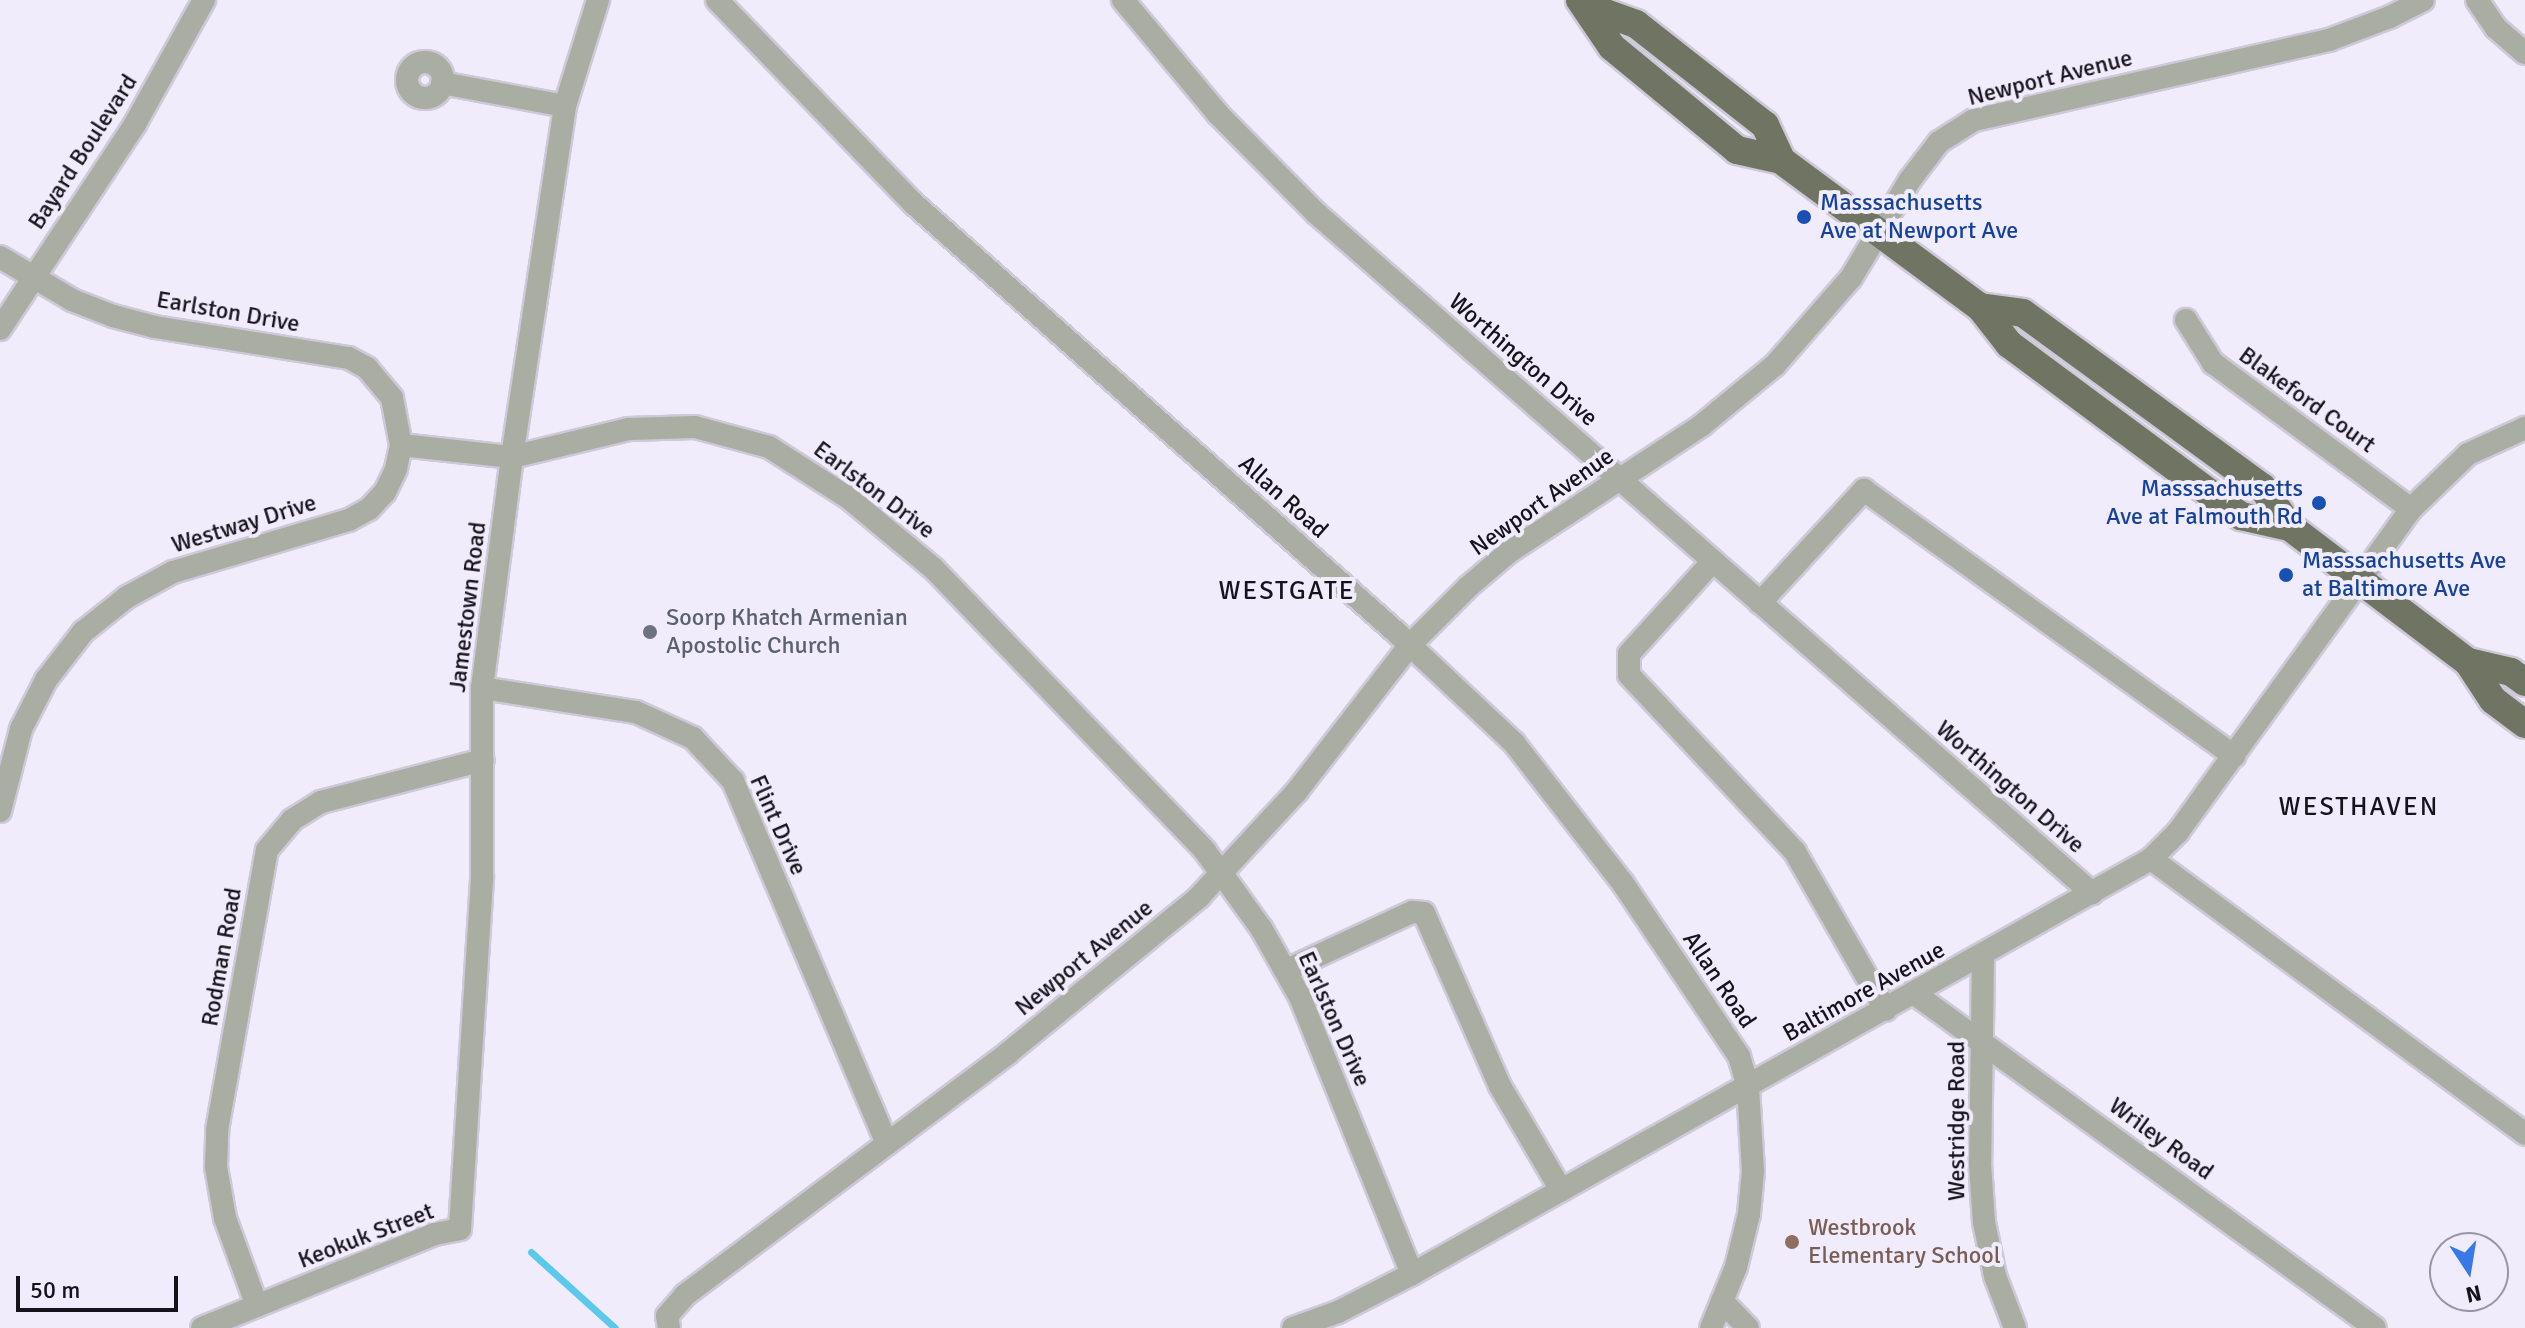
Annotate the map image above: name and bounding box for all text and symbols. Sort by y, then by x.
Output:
street label: Newport Avenue [1965,44,2135,112]
street label: Bayard Boulevard [22,69,144,235]
place label: Masssachusetts Ave at Newport Ave [1820,189,2018,245]
marker: Masssachusetts Ave at Newport Ave [1795,208,1813,226]
street label: Earlston Drive [154,285,302,339]
street label: Worthington Drive [1443,288,1603,432]
street label: Blakeford Court [2233,341,2381,459]
street label: Earlston Drive [808,435,940,545]
street label: Newport Avenue [1465,442,1619,562]
street label: Allan Road [1232,449,1334,545]
place label: Masssachusetts Ave at Falmouth Rd [2106,475,2303,531]
street label: Westway Drive [168,488,320,560]
marker: Masssachusetts Ave at Falmouth Rd [2310,494,2328,512]
street label: Jamestown Road [443,520,493,694]
place label: Masssachusetts Ave at Baltimore Ave [2302,547,2507,603]
marker: Masssachusetts Ave at Baltimore Ave [2277,566,2295,584]
district label: WESTGATE [1218,576,1356,608]
place label: Soorp Khatch Armenian Apostolic Church [666,604,908,660]
marker: Soorp Khatch Armenian Apostolic Church [641,623,659,641]
street label: Worthington Drive [1930,715,2090,859]
street label: Flint Drive [743,771,813,879]
district label: WESTHAVEN [2279,792,2439,824]
street label: Rodman Road [196,885,248,1029]
street label: Newport Avenue [1009,894,1159,1022]
street label: Allan Road [1676,926,1762,1034]
street label: Baltimore Avenue [1778,936,1950,1048]
street label: Earlston Drive [1291,947,1377,1091]
street label: Westridge Road [1943,1041,1971,1201]
street label: Wriley Road [2103,1091,2219,1187]
street label: Keokuk Street [294,1197,438,1275]
place label: Westbrook Elementary School [1808,1214,2001,1270]
north arrow [2429,1232,2509,1312]
marker: Westbrook Elementary School [1783,1233,1801,1251]
scale bar [20,1260,182,1310]
text: 50 m [30,1275,80,1305]
text: N [2463,1279,2484,1309]

